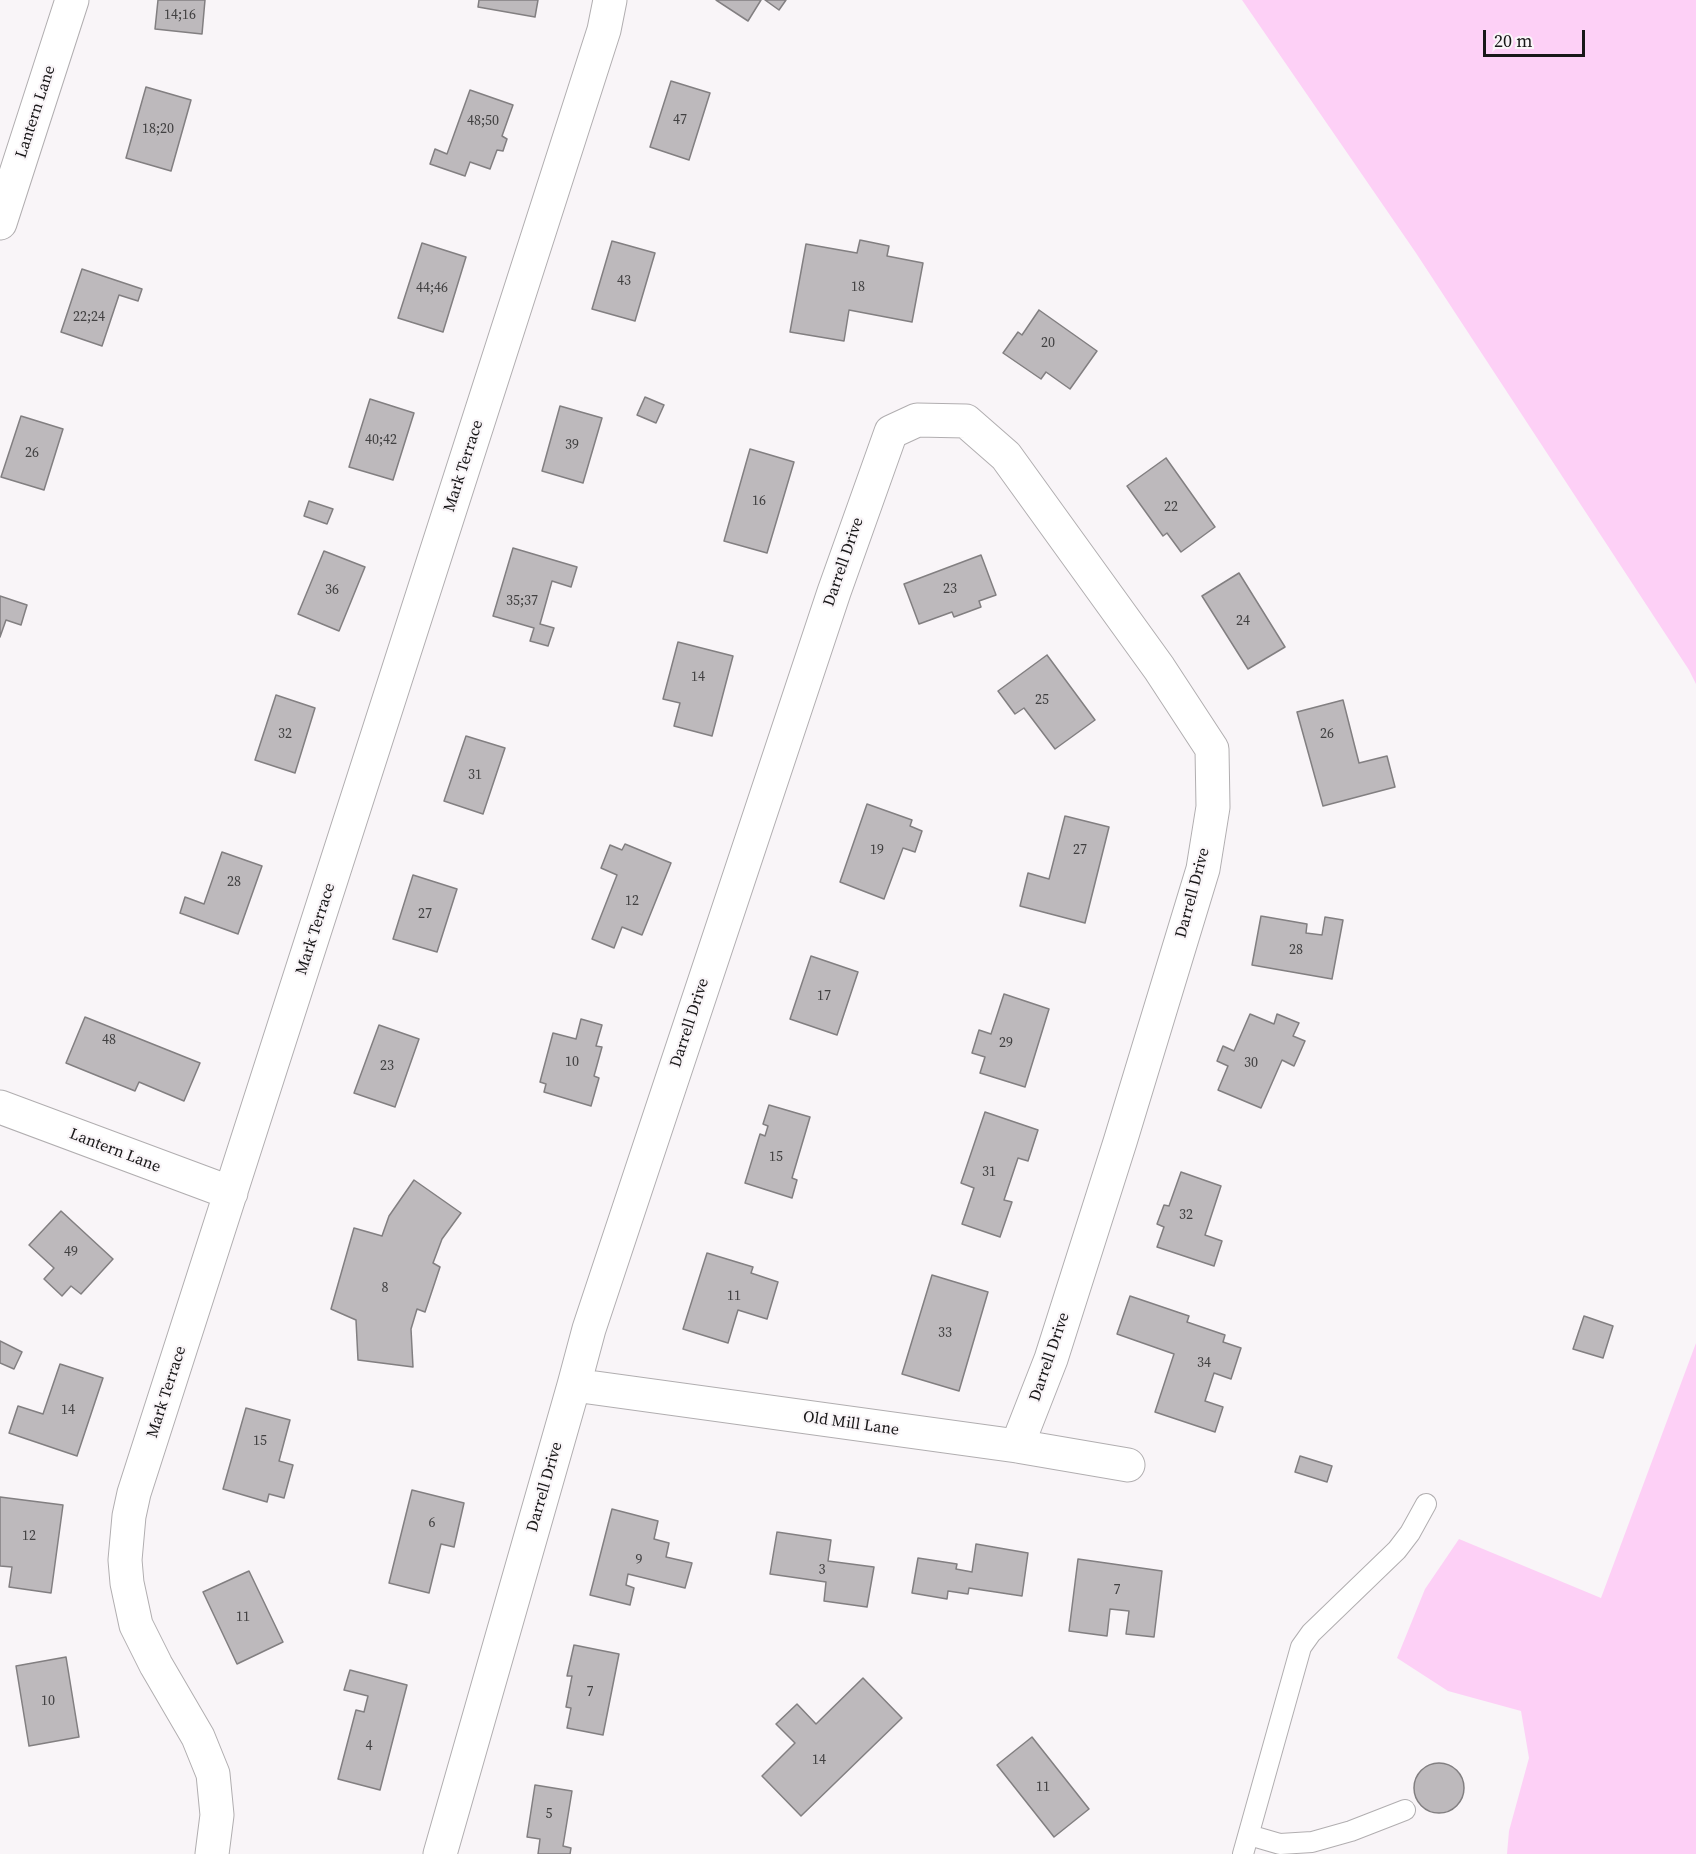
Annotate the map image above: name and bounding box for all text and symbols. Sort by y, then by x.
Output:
house number: 14;16 [164,7,196,23]
scale bar [1486,18,1588,56]
text: 20 m [1494,28,1532,53]
street label: Lantern Lane [12,63,60,161]
house number: 47 [673,112,687,128]
house number: 48;50 [467,113,499,129]
house number: 18;20 [142,121,174,137]
house number: 43 [617,273,631,289]
house number: 18 [851,279,865,295]
house number: 44;46 [416,280,448,296]
house number: 22;24 [73,309,105,325]
house number: 20 [1041,335,1055,351]
street label: Mark Terrace [440,418,488,514]
house number: 40;42 [365,432,397,448]
house number: 39 [565,437,579,453]
house number: 26 [25,445,39,461]
house number: 16 [752,493,766,509]
house number: 22 [1164,499,1178,515]
street label: Darrell Drive [820,515,868,609]
house number: 23 [943,581,957,597]
house number: 36 [325,582,339,598]
house number: 35;37 [506,593,538,609]
house number: 24 [1236,613,1250,629]
house number: 14 [691,669,705,685]
house number: 25 [1035,692,1049,708]
house number: 32 [278,726,292,742]
house number: 26 [1320,726,1334,742]
house number: 31 [468,767,482,783]
house number: 19 [870,842,884,858]
house number: 27 [1073,842,1087,858]
street label: Darrell Drive [1172,846,1214,940]
house number: 28 [227,874,241,890]
street label: Mark Terrace [292,881,340,977]
house number: 12 [625,893,639,909]
house number: 27 [418,906,432,922]
house number: 28 [1289,942,1303,958]
street label: Darrell Drive [667,976,713,1070]
house number: 17 [817,988,831,1004]
house number: 48 [102,1032,116,1048]
house number: 29 [999,1035,1013,1051]
house number: 10 [565,1054,579,1070]
house number: 30 [1244,1055,1258,1071]
house number: 23 [380,1058,394,1074]
street label: Lantern Lane [67,1125,163,1177]
house number: 15 [769,1149,783,1165]
house number: 31 [982,1164,996,1180]
house number: 32 [1179,1207,1193,1223]
house number: 49 [64,1244,78,1260]
house number: 8 [382,1280,388,1296]
house number: 11 [727,1288,741,1304]
street label: Darrell Drive [1026,1310,1074,1404]
house number: 33 [938,1325,952,1341]
street label: Mark Terrace [143,1344,191,1440]
house number: 34 [1197,1355,1211,1371]
house number: 14 [61,1402,75,1418]
street label: Old Mill Lane [802,1408,900,1440]
house number: 15 [253,1433,267,1449]
street label: Darrell Drive [523,1440,567,1534]
house number: 6 [429,1515,435,1531]
house number: 12 [22,1528,36,1544]
house number: 9 [636,1552,642,1568]
house number: 3 [819,1562,825,1578]
house number: 7 [1114,1582,1120,1598]
house number: 11 [236,1609,250,1625]
house number: 7 [587,1684,593,1700]
house number: 10 [41,1693,55,1709]
house number: 4 [366,1738,372,1754]
house number: 14 [812,1752,826,1768]
house number: 11 [1036,1779,1050,1795]
house number: 5 [546,1806,552,1822]

